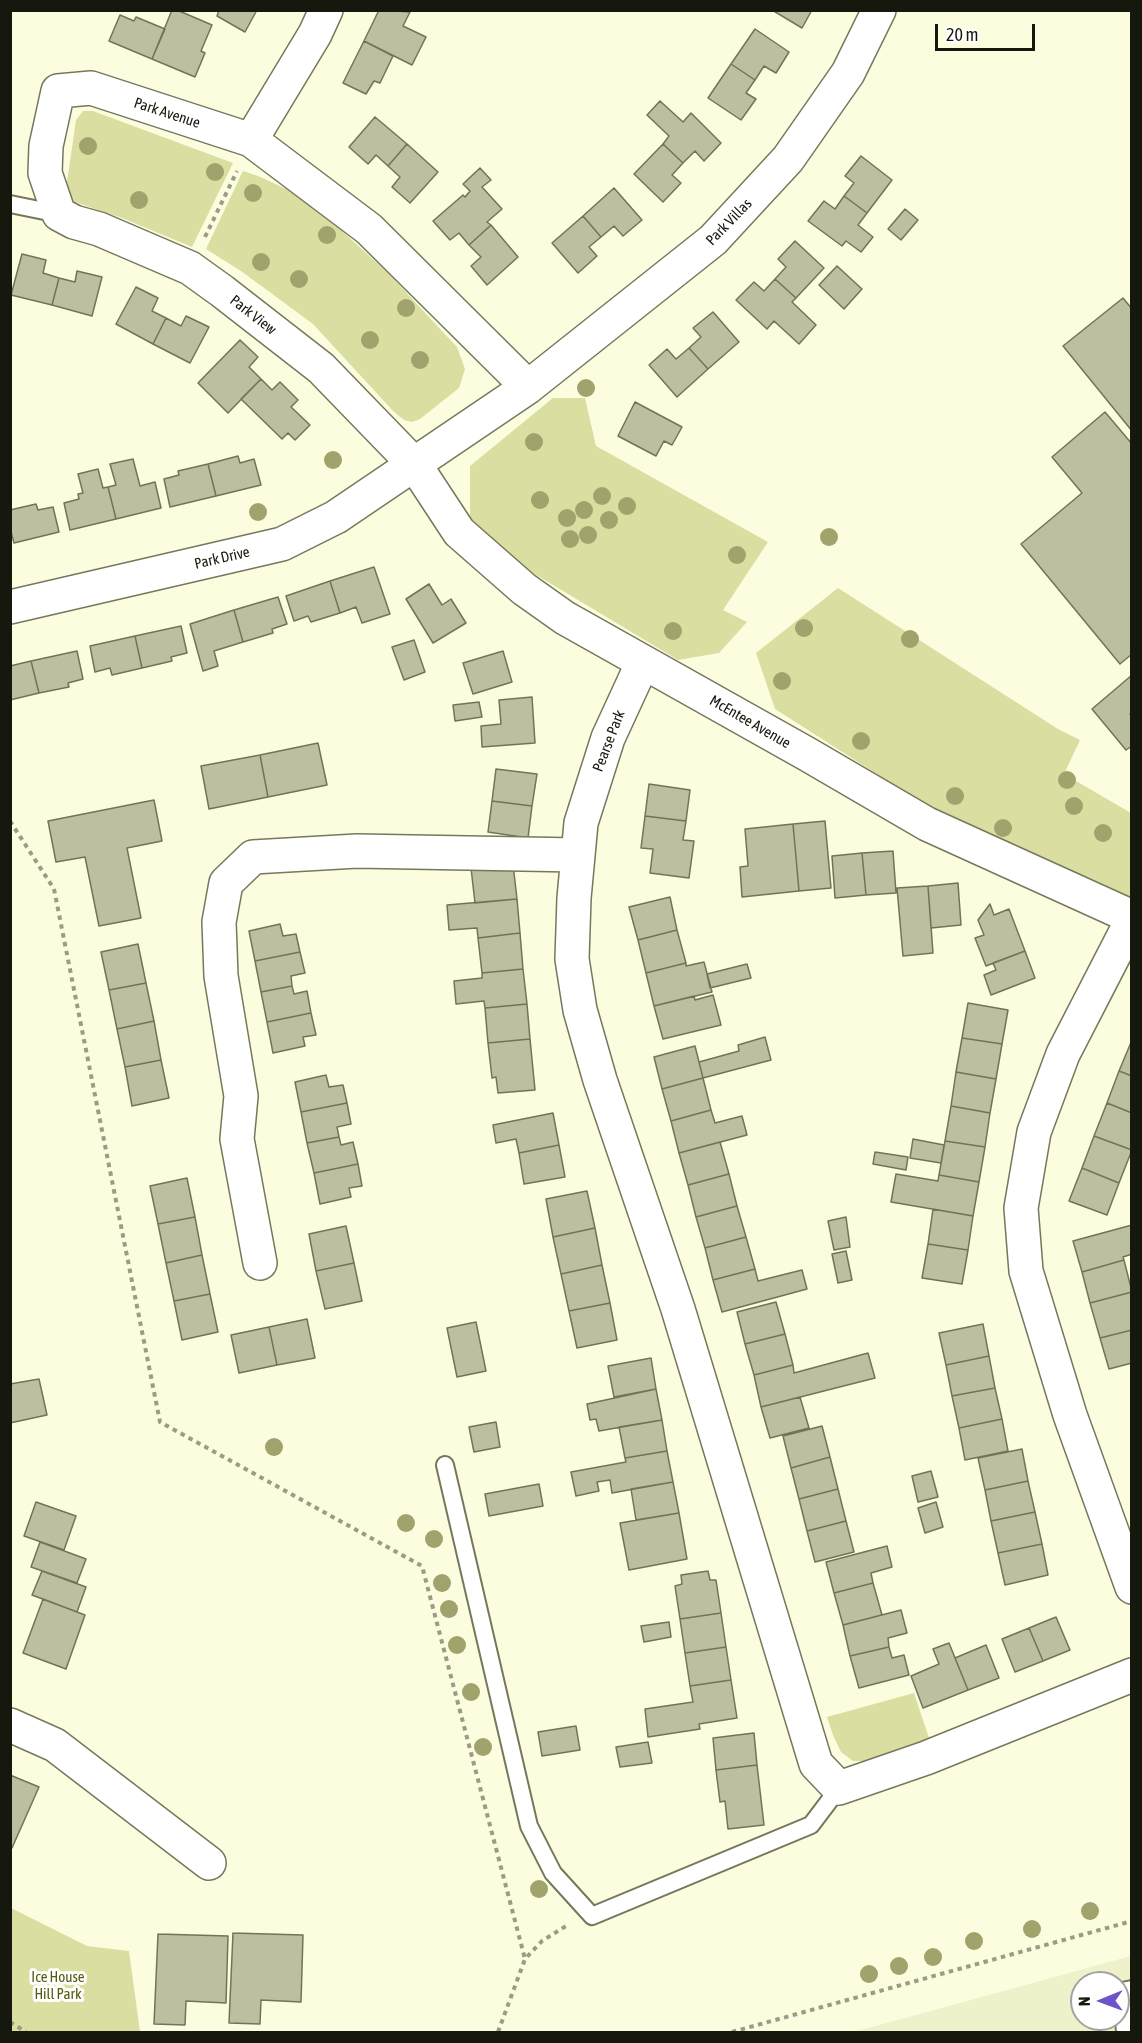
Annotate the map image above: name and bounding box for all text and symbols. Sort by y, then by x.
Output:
scale bar [938,12,1038,50]
text: 20 m [946,24,978,45]
street label: Park Avenue [132,94,202,132]
street label: Park Villas [702,195,756,249]
street label: Park View [226,291,280,339]
street label: Park Drive [193,543,251,573]
street label: McEntee Avenue [706,692,794,752]
street label: Pearse Park [589,708,629,774]
park label: Ice House Hill Park [31,1968,85,2003]
north arrow [1070,1971,1130,2031]
text: N [1075,1996,1093,2006]

